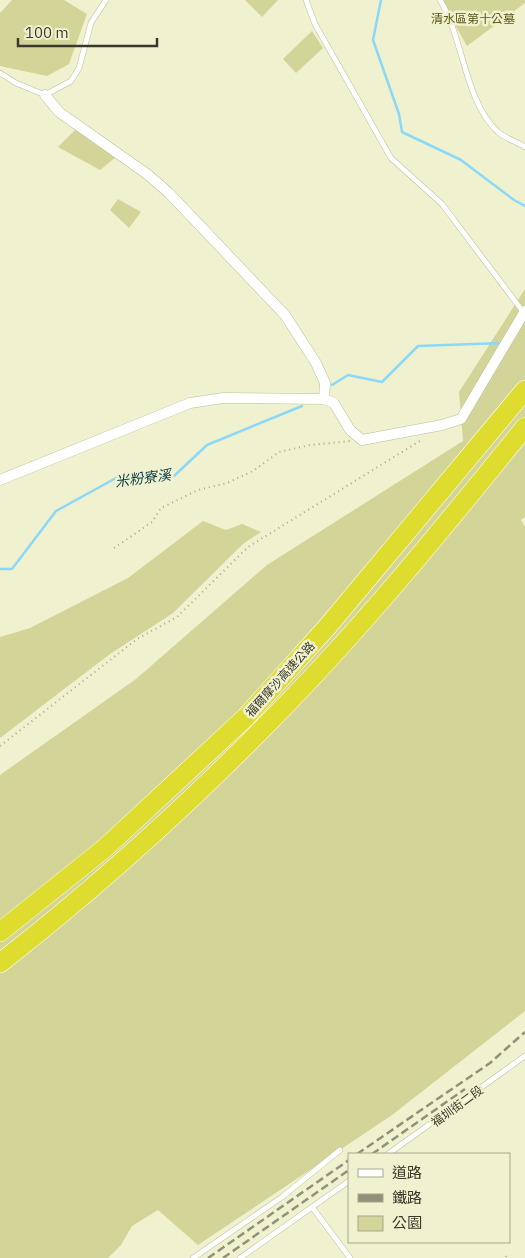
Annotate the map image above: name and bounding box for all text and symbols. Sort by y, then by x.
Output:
park label: 清水區第十公墓 [431,11,515,26]
scale bar [18,15,156,47]
text: 100 m [25,23,69,42]
water label: 米粉寮溪 [114,465,174,490]
street label: 福爾摩沙高速公路 [242,638,318,720]
street label: 福圳街二段 [428,1082,486,1130]
legend [348,1153,510,1243]
text: 道路 [392,1163,422,1182]
text: 鐵路 [392,1188,422,1207]
text: 公園 [392,1213,422,1232]

